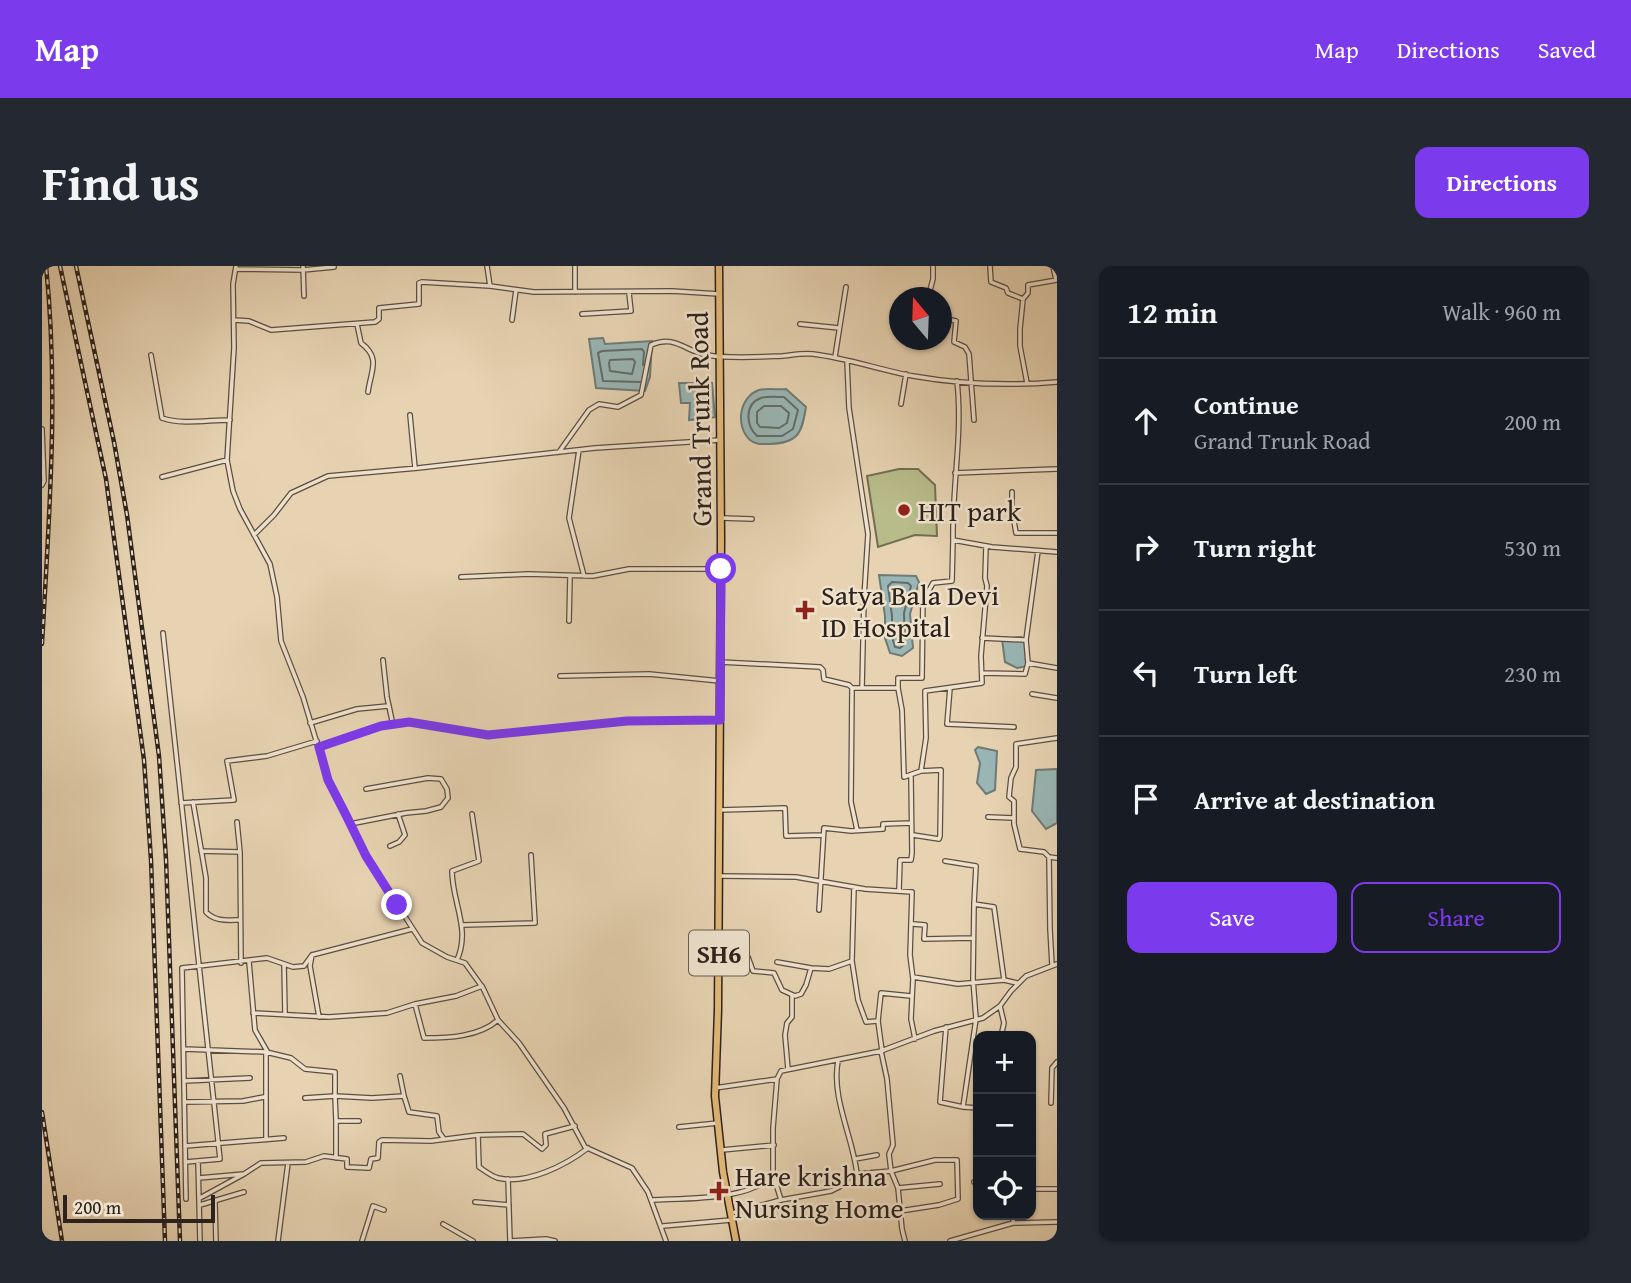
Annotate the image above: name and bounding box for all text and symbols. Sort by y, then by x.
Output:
text: Map [35,25,99,73]
text: Map [1315,32,1359,67]
text: Directions [1397,32,1500,67]
text: Saved [1538,32,1596,67]
text: Find us [42,146,200,218]
button: Directions [1415,147,1589,218]
north arrow [889,287,952,350]
text: 12 min [1127,290,1217,334]
text: Walk · 960 m [1442,295,1561,328]
street label: Grand Trunk Road [677,311,721,527]
text: Continue [1194,385,1299,424]
icon: ahead [1127,402,1165,440]
text: 200 m [1504,405,1561,438]
text: Grand Trunk Road [1194,424,1371,457]
place label: HIT park [918,490,1022,531]
marker: HIT park [896,502,912,518]
icon: right [1127,528,1165,566]
text: Turn right [1194,528,1316,567]
text: 530 m [1504,531,1561,564]
route start [705,553,736,584]
place label: Satya Bala Devi ID Hospital [821,574,999,647]
marker: Satya Bala Devi ID Hospital [795,600,815,620]
icon: left [1127,654,1165,692]
text: Turn left [1194,654,1297,693]
text: 230 m [1504,657,1561,690]
icon: arrive [1127,780,1165,818]
text: Arrive at destination [1194,780,1435,819]
button: Save [1127,882,1337,953]
button: Share [1351,882,1561,953]
route end [381,889,412,920]
road number: SH6 [689,930,749,975]
map controls [973,1031,1036,1220]
button: + [973,1031,1036,1094]
button: − [973,1094,1036,1157]
place label: Hare krishna Nursing Home [735,1155,904,1228]
button: locate [973,1157,1036,1220]
marker: Hare krishna Nursing Home [709,1181,729,1201]
scale bar [63,1192,215,1224]
text: 200 m [74,1193,121,1221]

